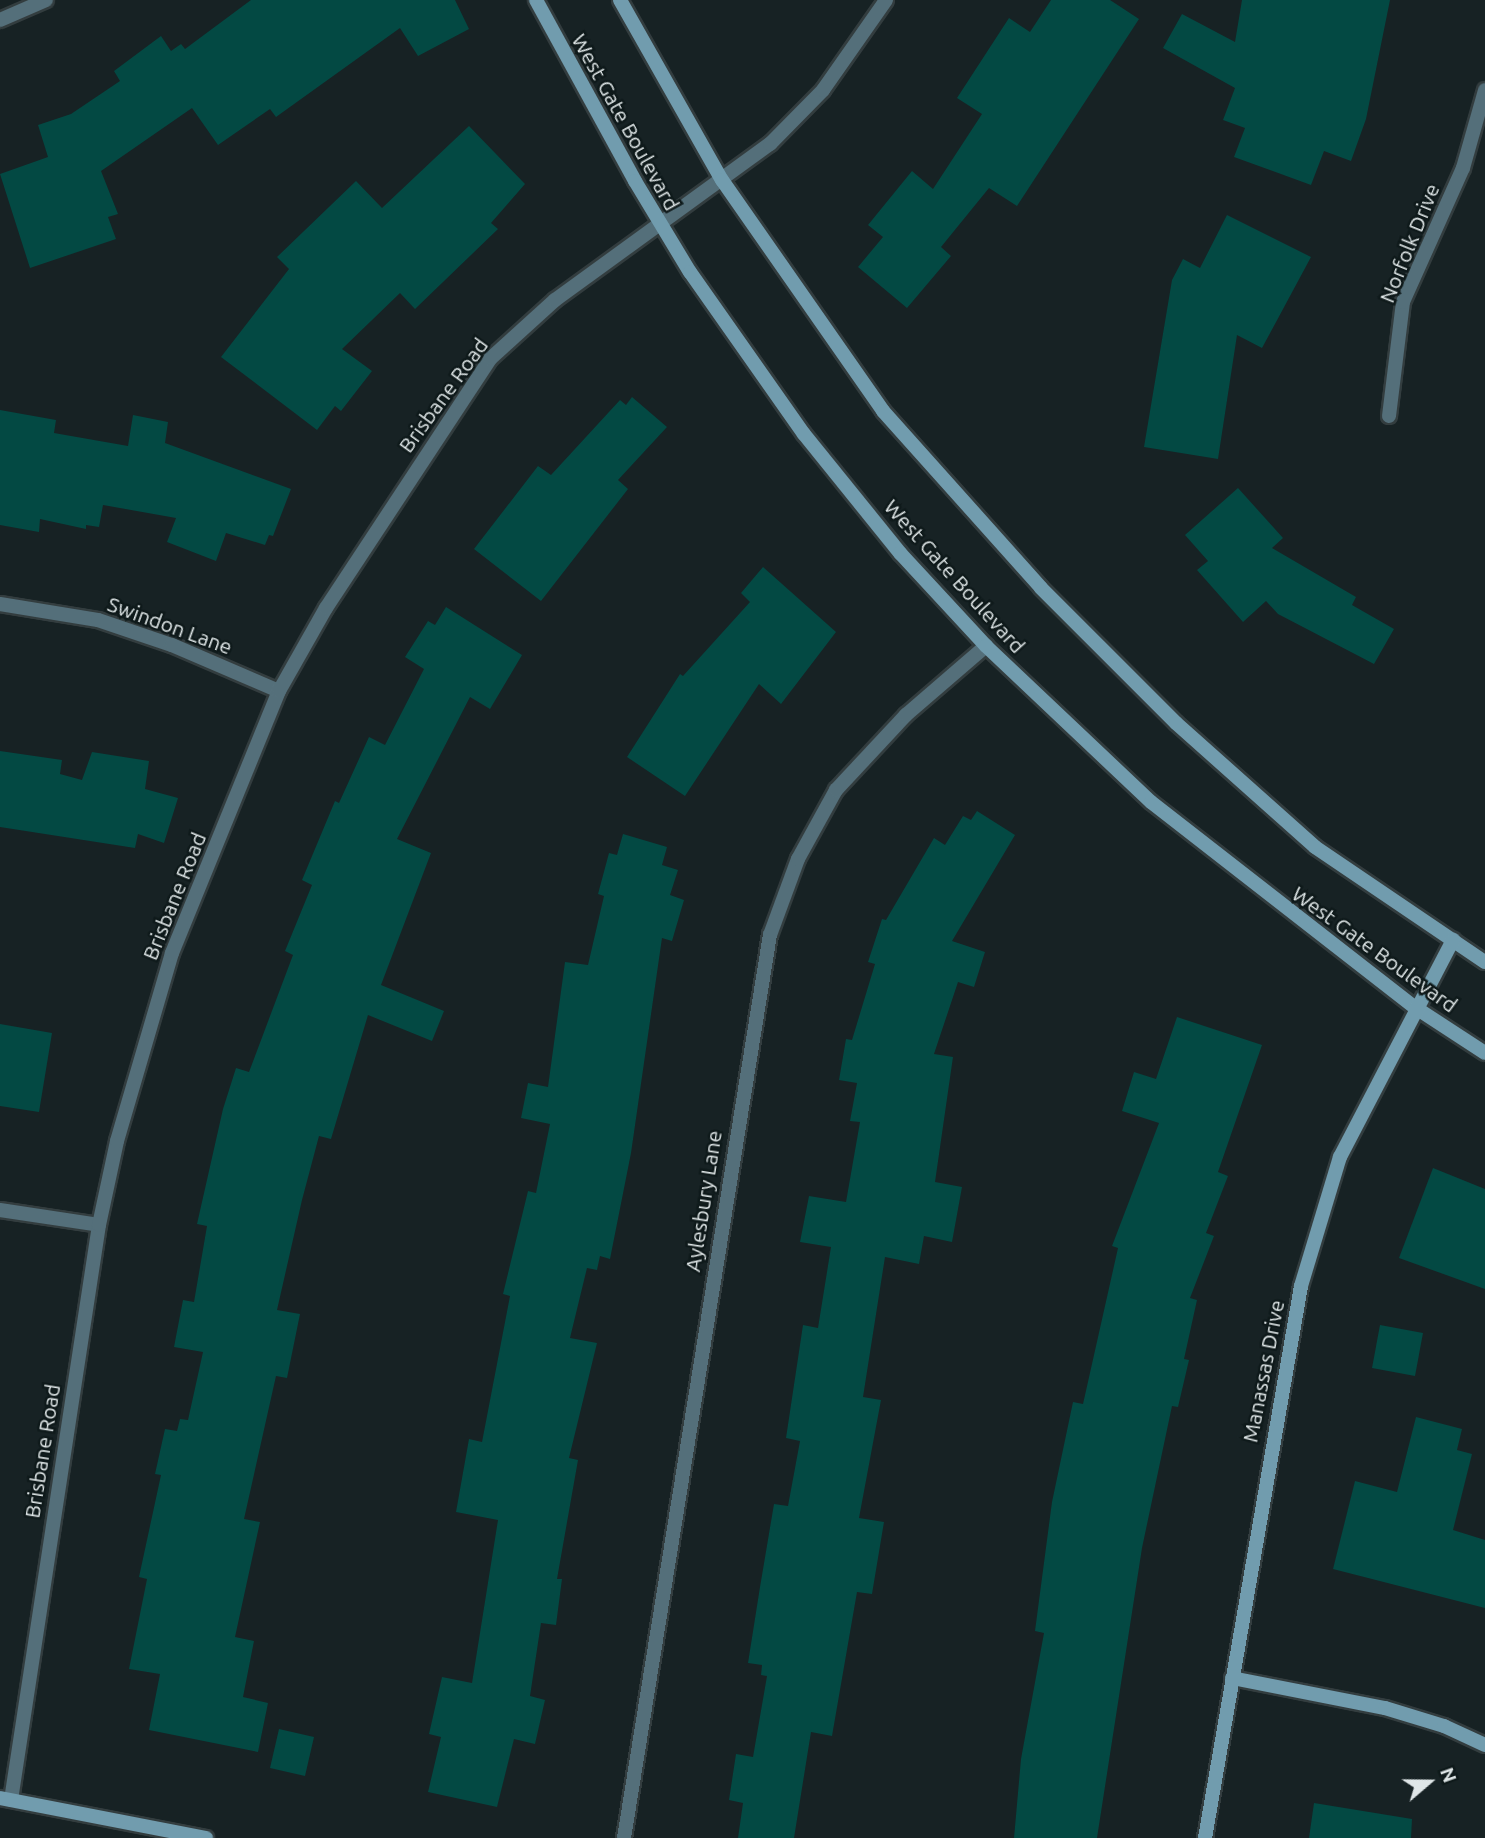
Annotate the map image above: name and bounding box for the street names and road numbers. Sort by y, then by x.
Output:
street label: West Gate Boulevard [567,29,685,215]
street label: Norfolk Drive [1374,180,1444,306]
street label: Brisbane Road [393,333,493,457]
street label: West Gate Boulevard [879,494,1031,658]
street label: Swindon Lane [104,591,236,659]
street label: Brisbane Road [137,829,211,963]
street label: West Gate Boulevard [1287,881,1463,1017]
street label: Aylesbury Lane [679,1129,727,1273]
street label: Manassas Drive [1237,1298,1289,1444]
street label: Brisbane Road [19,1382,65,1520]

